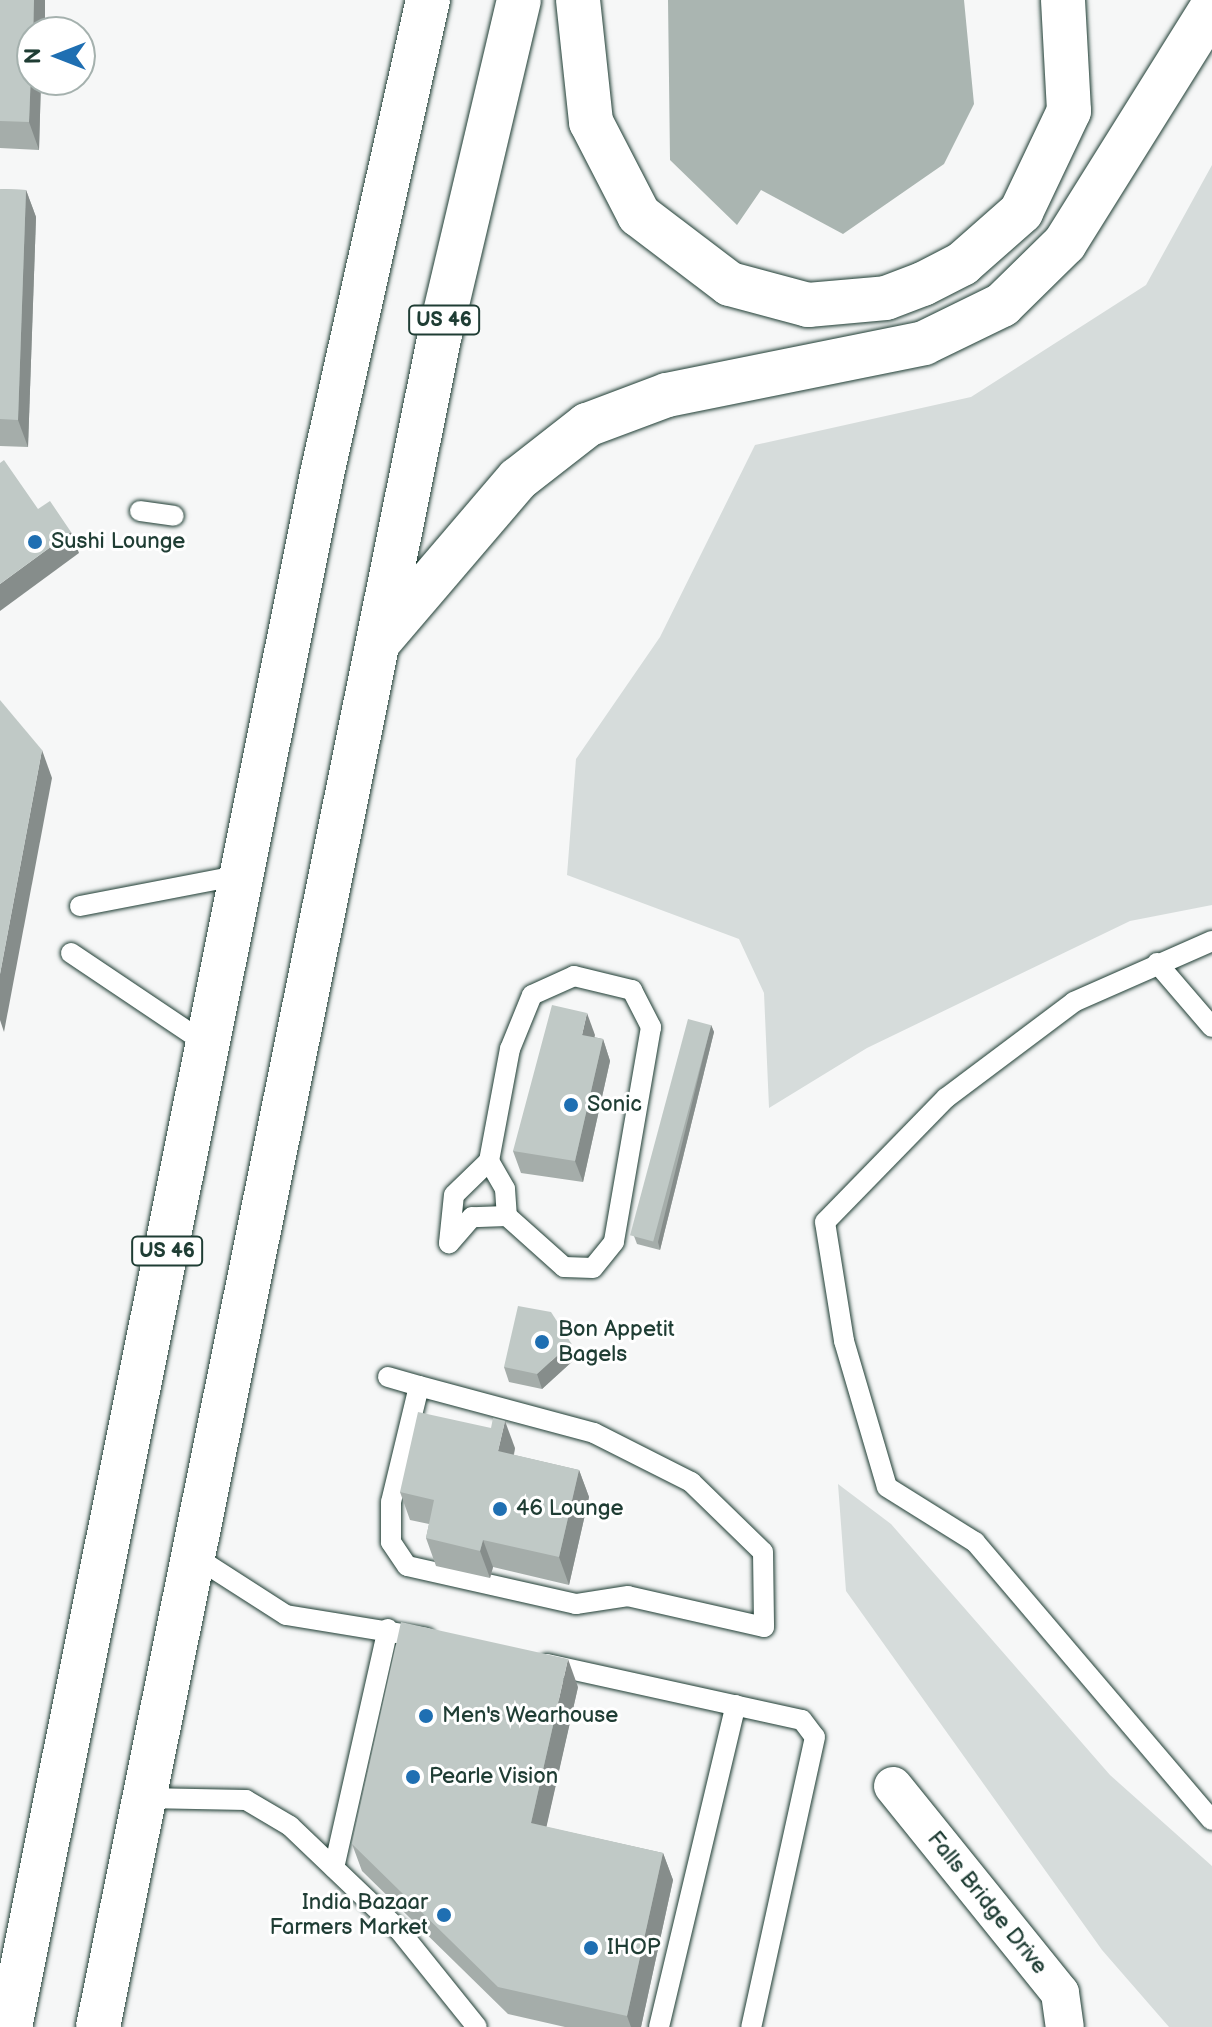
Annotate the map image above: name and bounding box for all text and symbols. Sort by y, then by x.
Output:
north arrow [16,16,96,96]
text: N [20,48,47,64]
road number: US 46 [408,304,480,336]
place label: Sushi Lounge [51,529,185,555]
marker: Sushi Lounge [26,533,44,551]
place label: Sonic [587,1092,642,1118]
marker: Sonic [562,1096,580,1114]
road number: US 46 [131,1235,203,1267]
place label: Bon Appetit Bagels [558,1316,675,1368]
marker: Bon Appetit Bagels [533,1333,551,1351]
place label: 46 Lounge [516,1496,624,1522]
marker: 46 Lounge [491,1500,509,1518]
place label: Men's Wearhouse [442,1703,619,1729]
marker: Men's Wearhouse [417,1707,435,1725]
place label: Pearle Vision [429,1764,559,1790]
marker: Pearle Vision [404,1768,422,1786]
street label: Falls Bridge Drive [921,1826,1053,1980]
place label: India Bazaar Farmers Market [270,1889,428,1940]
marker: India Bazaar Farmers Market [435,1906,453,1924]
place label: IHOP [607,1935,661,1961]
marker: IHOP [582,1939,600,1957]

